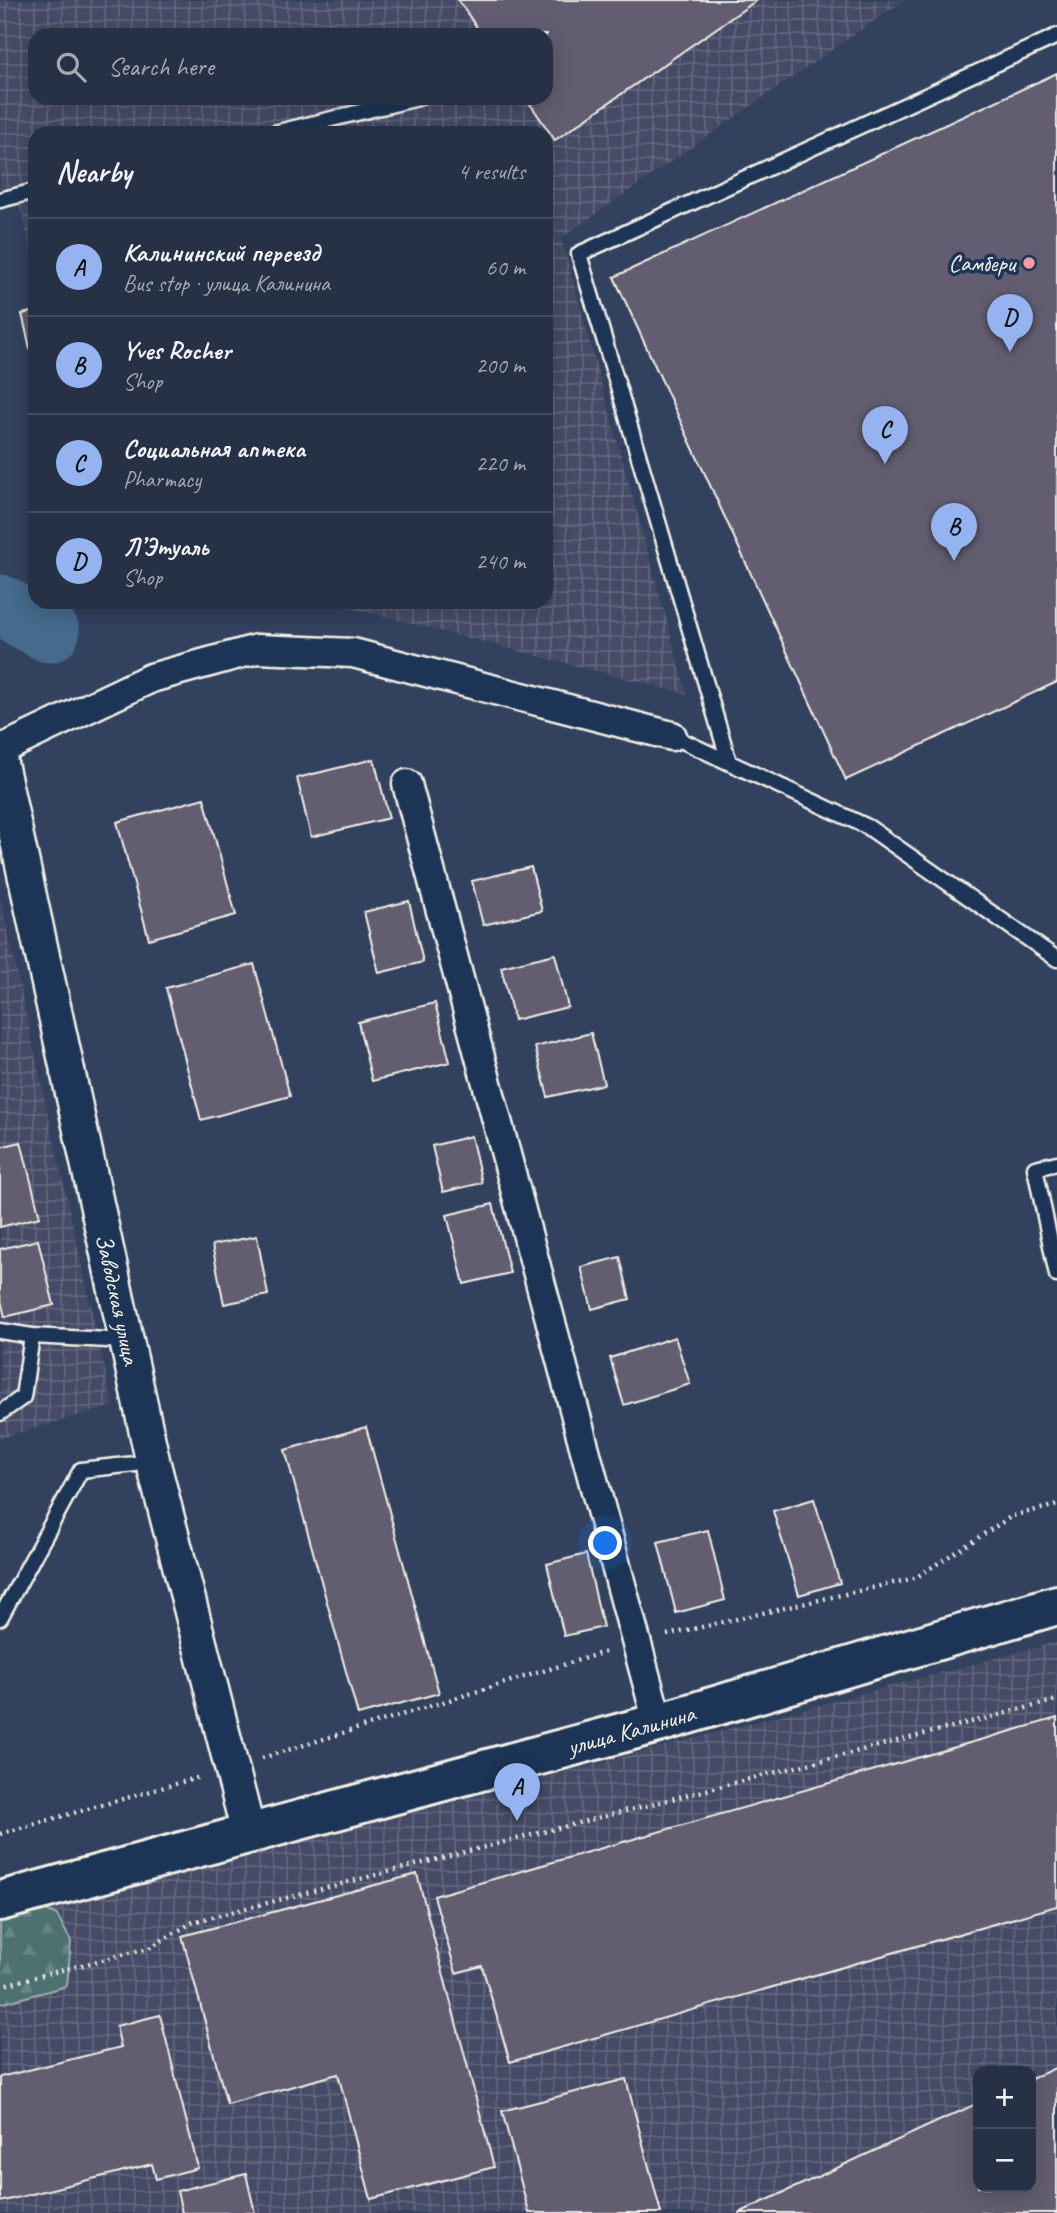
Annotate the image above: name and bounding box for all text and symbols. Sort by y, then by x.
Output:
search box [28,28,553,105]
icon: search [52,48,90,86]
text: Search here [108,50,214,83]
text: Nearby [56,153,132,191]
text: 4 results [458,157,525,186]
text: Калининский переезд [123,236,320,269]
place label: Самбери [949,248,1017,278]
text: A [73,253,85,282]
text: 60 m [486,253,525,282]
marker: Самбери [1021,255,1037,271]
text: Bus stop · улица Калинина [123,269,330,298]
pin: D [987,294,1033,352]
text: Yves Rocher [123,334,231,367]
text: B [73,351,85,380]
text: 200 m [476,351,525,380]
text: Shop [123,367,162,396]
pin: C [862,406,908,464]
text: Социальная аптека [123,432,305,465]
text: C [74,449,84,478]
text: 220 m [476,449,525,478]
text: Pharmacy [123,465,201,494]
pin: B [931,503,977,561]
text: Л’Этуаль [123,530,208,563]
text: D [72,547,86,576]
text: 240 m [476,547,525,576]
text: Shop [123,563,162,592]
street label: Заводская улица [89,1231,147,1369]
your location [588,1526,622,1560]
street label: улица Калинина [562,1697,700,1762]
pin: A [494,1763,540,1821]
map controls [973,2066,1036,2192]
button: + [973,2066,1036,2129]
button: − [973,2129,1036,2192]

